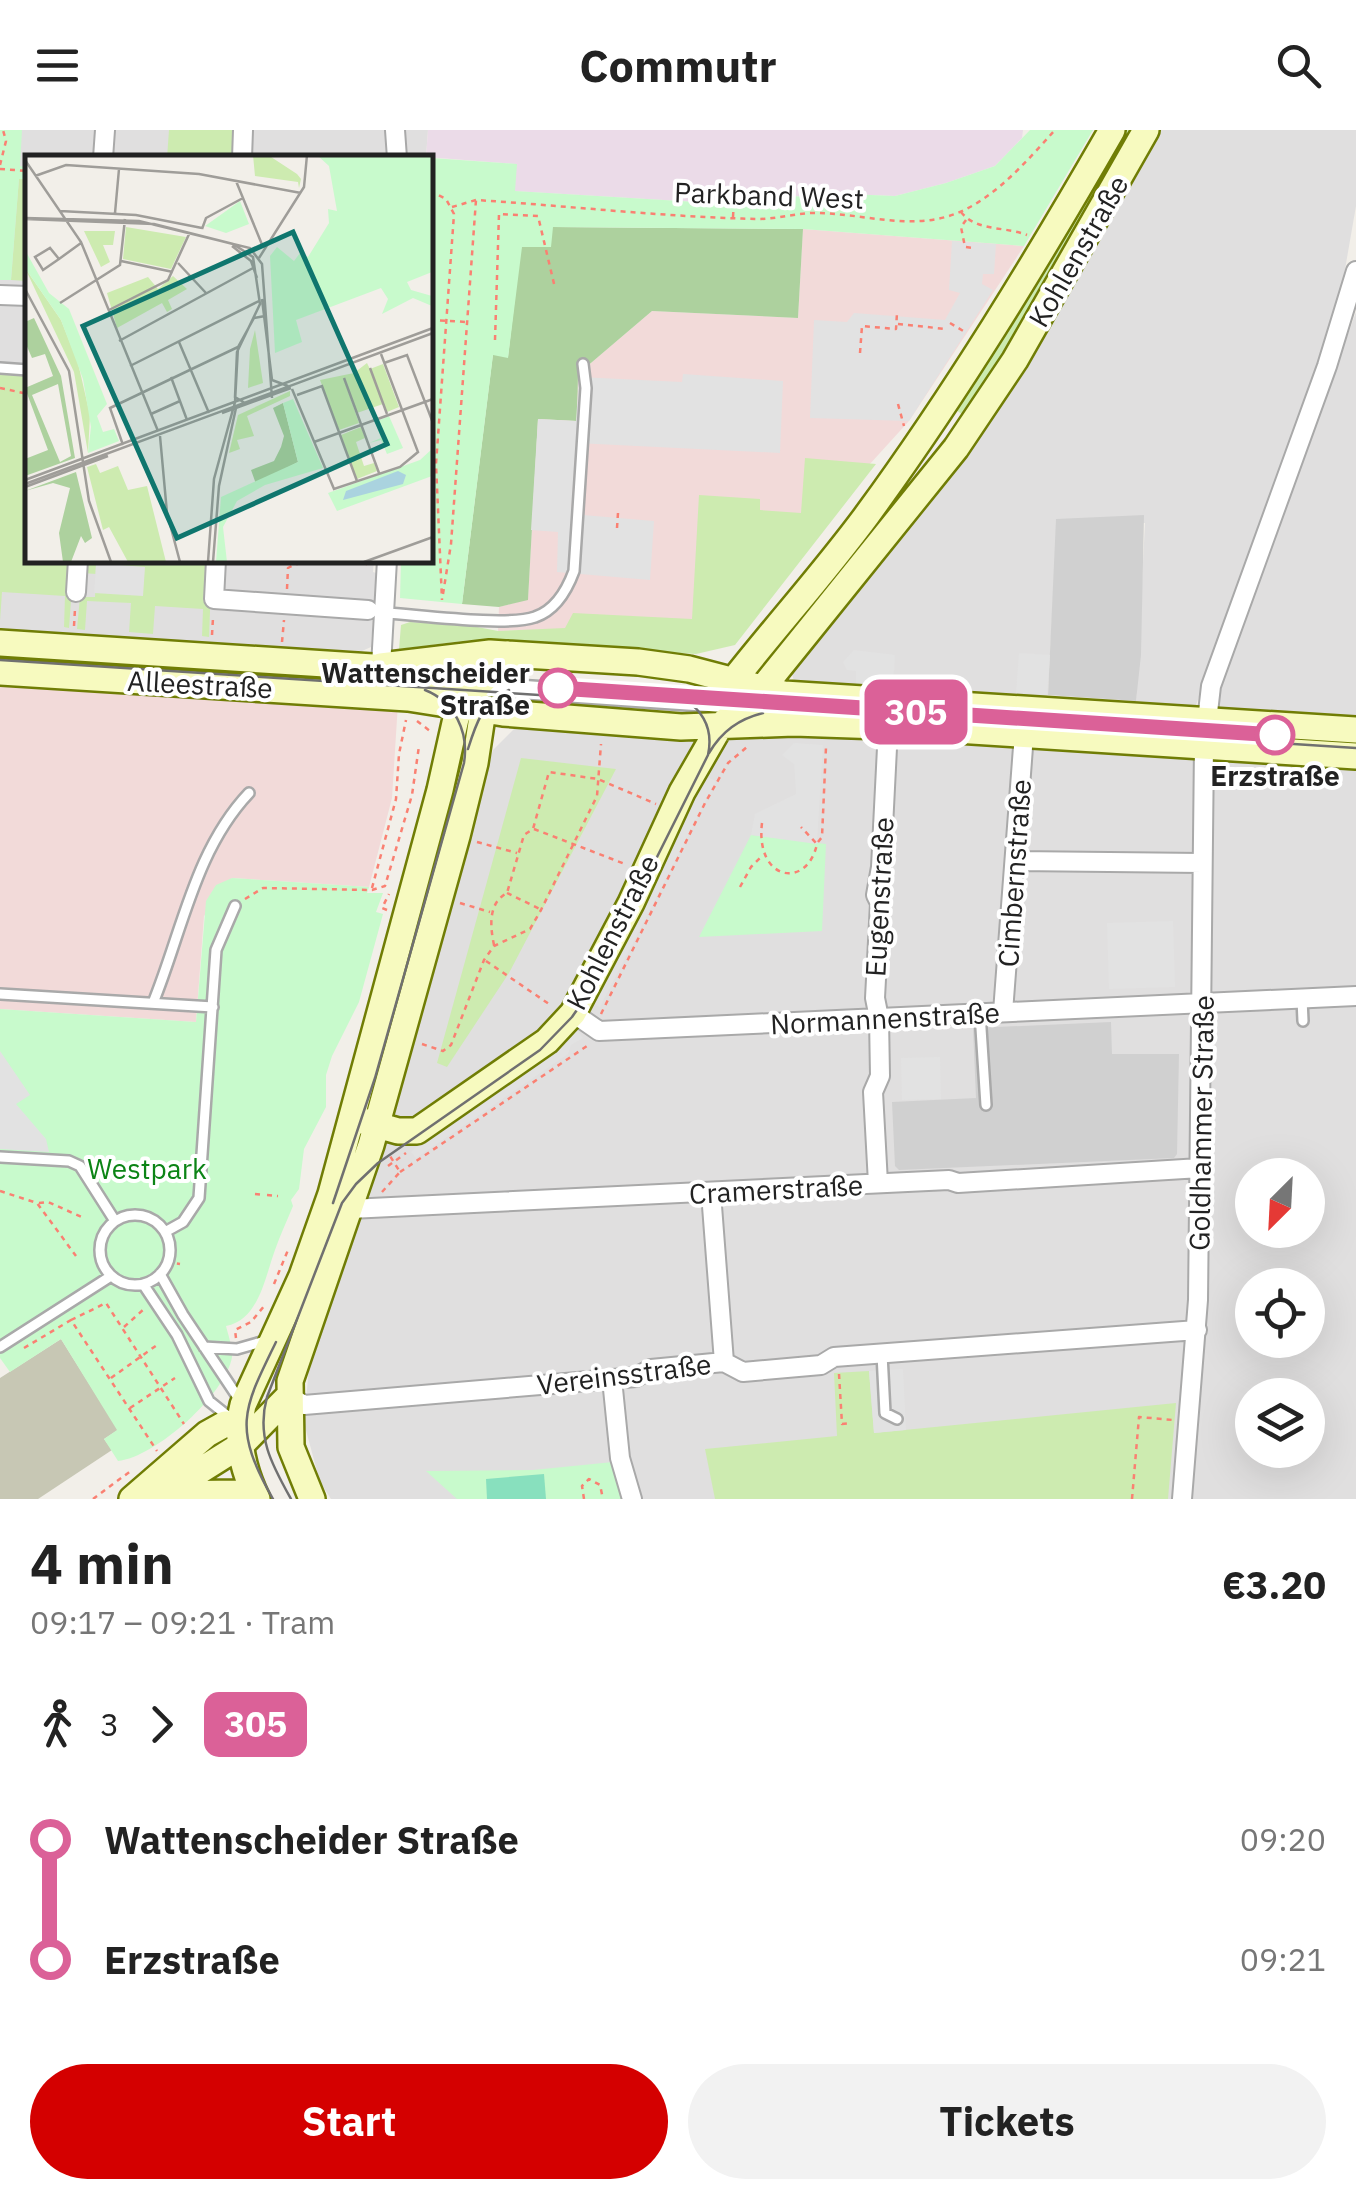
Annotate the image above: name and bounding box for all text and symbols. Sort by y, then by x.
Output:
text: Commutr [579,36,777,94]
icon: menu [30,38,85,93]
icon: search [1271,38,1326,93]
inset map [25,155,432,562]
street label: Kohlenstraße [1020,168,1136,334]
street label: Parkband West [674,173,864,217]
place label: Wattenscheider Straße [321,654,530,723]
street label: Alleestraße [126,662,274,706]
marker: Wattenscheider Straße [539,669,577,707]
line badge: 305 [858,680,974,744]
text: 305 [884,689,948,735]
marker: Erzstraße [1256,716,1294,754]
place label: Erzstraße [1210,757,1340,794]
street label: Cimbernstraße [989,778,1039,968]
street label: Eugenstraße [856,816,902,978]
street label: Kohlenstraße [557,848,667,1016]
street label: Normannenstraße [769,994,1001,1042]
street label: Goldhammer Straße [1180,995,1222,1251]
park label: Westpark [87,1150,207,1187]
north arrow [1235,1158,1325,1248]
map controls [1235,1158,1325,1468]
street label: Cramerstraße [688,1166,864,1212]
button: locate [1235,1268,1325,1358]
street label: Vereinsstraße [535,1345,713,1403]
button: layers [1235,1378,1325,1468]
text: 4 min [30,1528,174,1599]
text: €3.20 [1222,1560,1326,1609]
text: 09:17 – 09:21 · Tram [30,1601,335,1643]
icon: walk [30,1697,85,1752]
icon: forward [134,1697,189,1752]
text: 305 [224,1701,287,1747]
text: 3 [100,1703,119,1745]
text: Wattenscheider Straße [104,1815,519,1864]
text: 09:20 [1240,1818,1326,1860]
text: Erzstraße [104,1935,280,1984]
text: 09:21 [1240,1938,1326,1980]
button: Start [30,2064,668,2179]
button: Tickets [688,2064,1326,2179]

